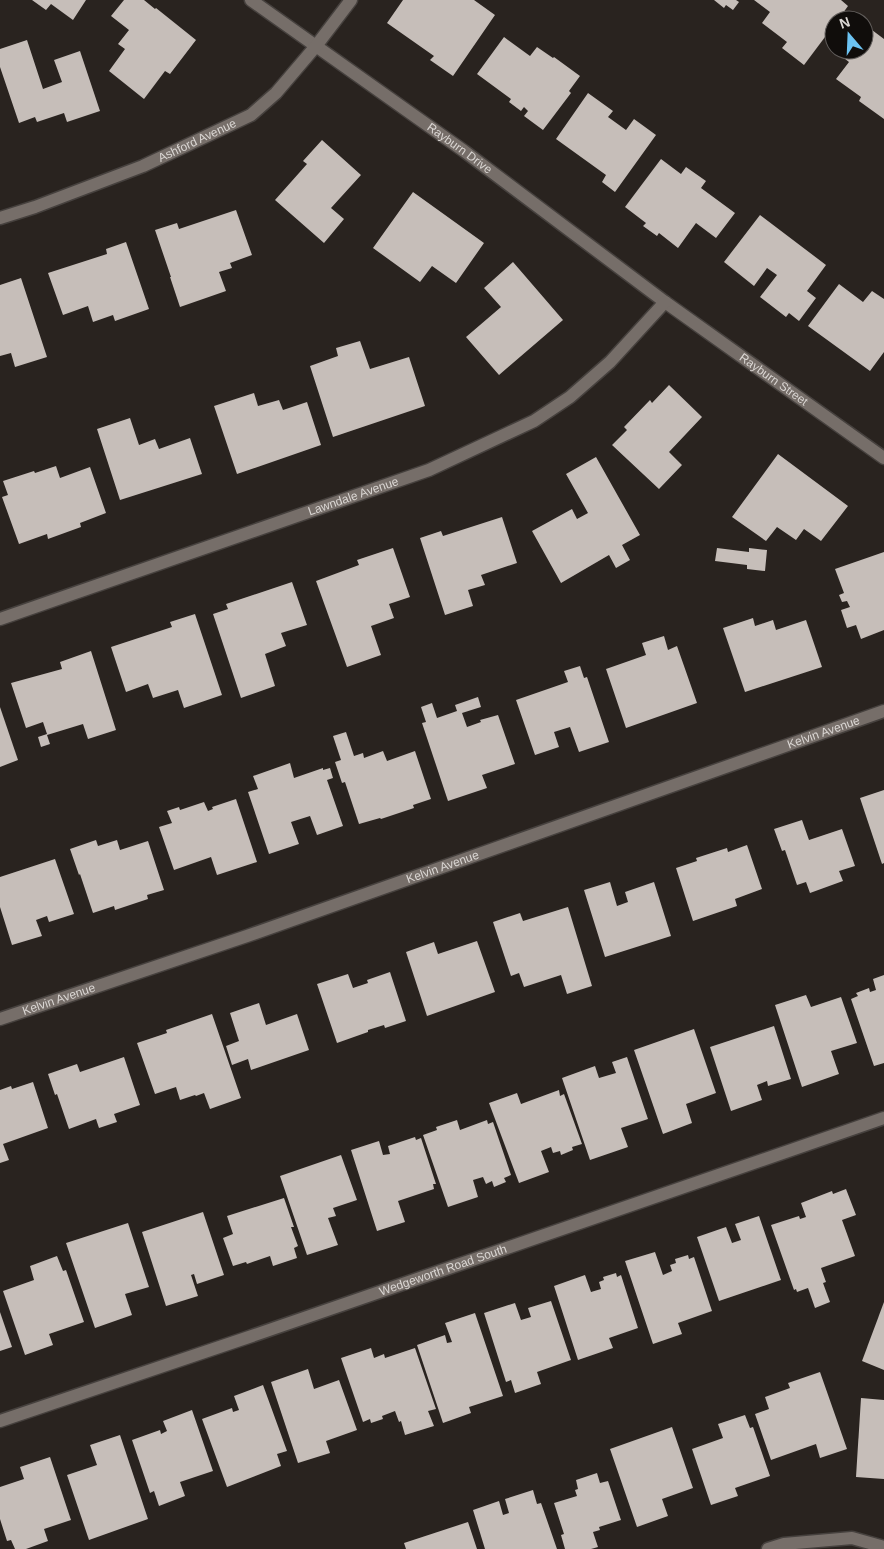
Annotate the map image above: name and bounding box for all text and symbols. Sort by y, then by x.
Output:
north arrow [824,10,874,60]
text: N [837,13,852,32]
street label: Ashford Avenue [156,116,239,165]
street label: Rayburn Drive [424,120,495,177]
street label: Rayburn Street [737,350,811,409]
street label: Lawndale Avenue [306,474,401,518]
street label: Kelvin Avenue [785,713,862,752]
street label: Kelvin Avenue [404,848,481,886]
street label: Kelvin Avenue [21,980,97,1018]
street label: Wedgeworth Road South [377,1242,509,1299]

